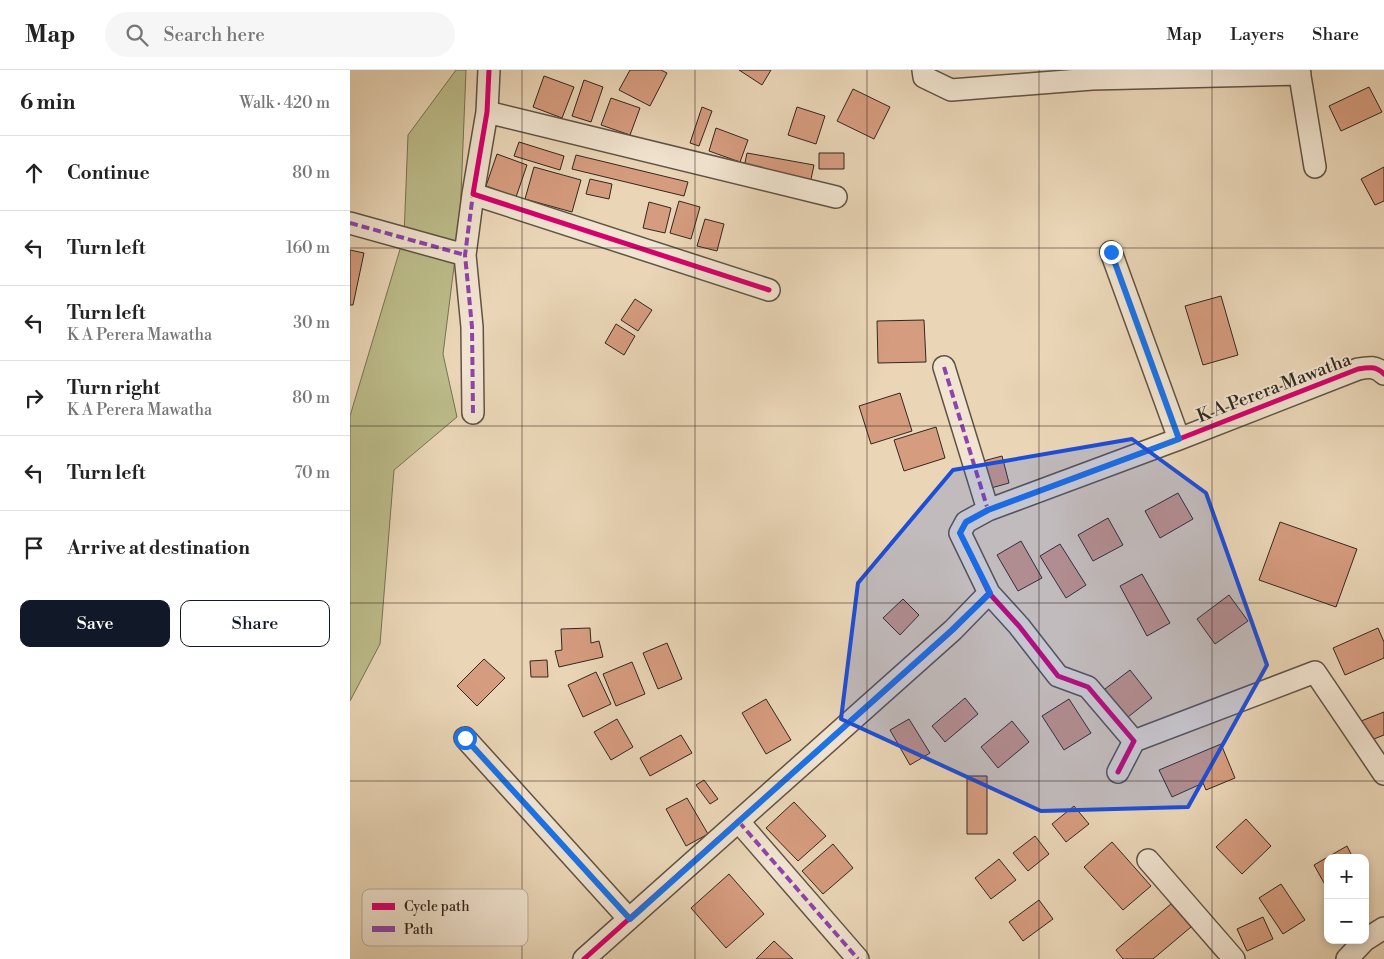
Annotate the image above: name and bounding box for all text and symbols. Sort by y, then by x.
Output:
search box [105,12,455,57]
text: Map [25,20,75,50]
icon: search [123,21,151,49]
text: Search here [163,23,265,47]
text: Map [1167,23,1202,46]
text: Layers [1230,23,1284,46]
text: Share [1312,23,1359,46]
text: 6 min [20,90,75,116]
text: Walk · 420 m [240,93,330,113]
icon: ahead [20,159,48,187]
text: Continue [67,161,150,185]
text: 80 m [292,163,330,183]
icon: left [20,234,48,262]
text: Turn left [67,236,146,260]
text: 160 m [286,238,330,258]
route end [1100,241,1123,264]
text: Turn left [67,301,146,325]
icon: left [20,309,48,337]
text: 30 m [293,313,330,333]
text: K A Perera Mawatha [67,325,212,345]
street label: K A Perera Mawatha [1194,348,1355,428]
text: Turn right [67,376,160,400]
icon: right [20,384,48,412]
text: 80 m [292,388,330,408]
text: K A Perera Mawatha [67,400,212,420]
icon: left [20,459,48,487]
text: Turn left [67,461,146,485]
text: 70 m [294,463,330,483]
icon: arrive [20,534,48,562]
text: Arrive at destination [67,536,250,560]
button: Save [20,600,170,647]
button: Share [180,600,330,647]
route start [454,727,477,750]
map controls [1324,854,1369,944]
button: + [1324,854,1369,899]
legend [362,889,528,946]
text: Cycle path [404,898,470,916]
button: − [1324,899,1369,944]
text: Path [404,921,434,939]

